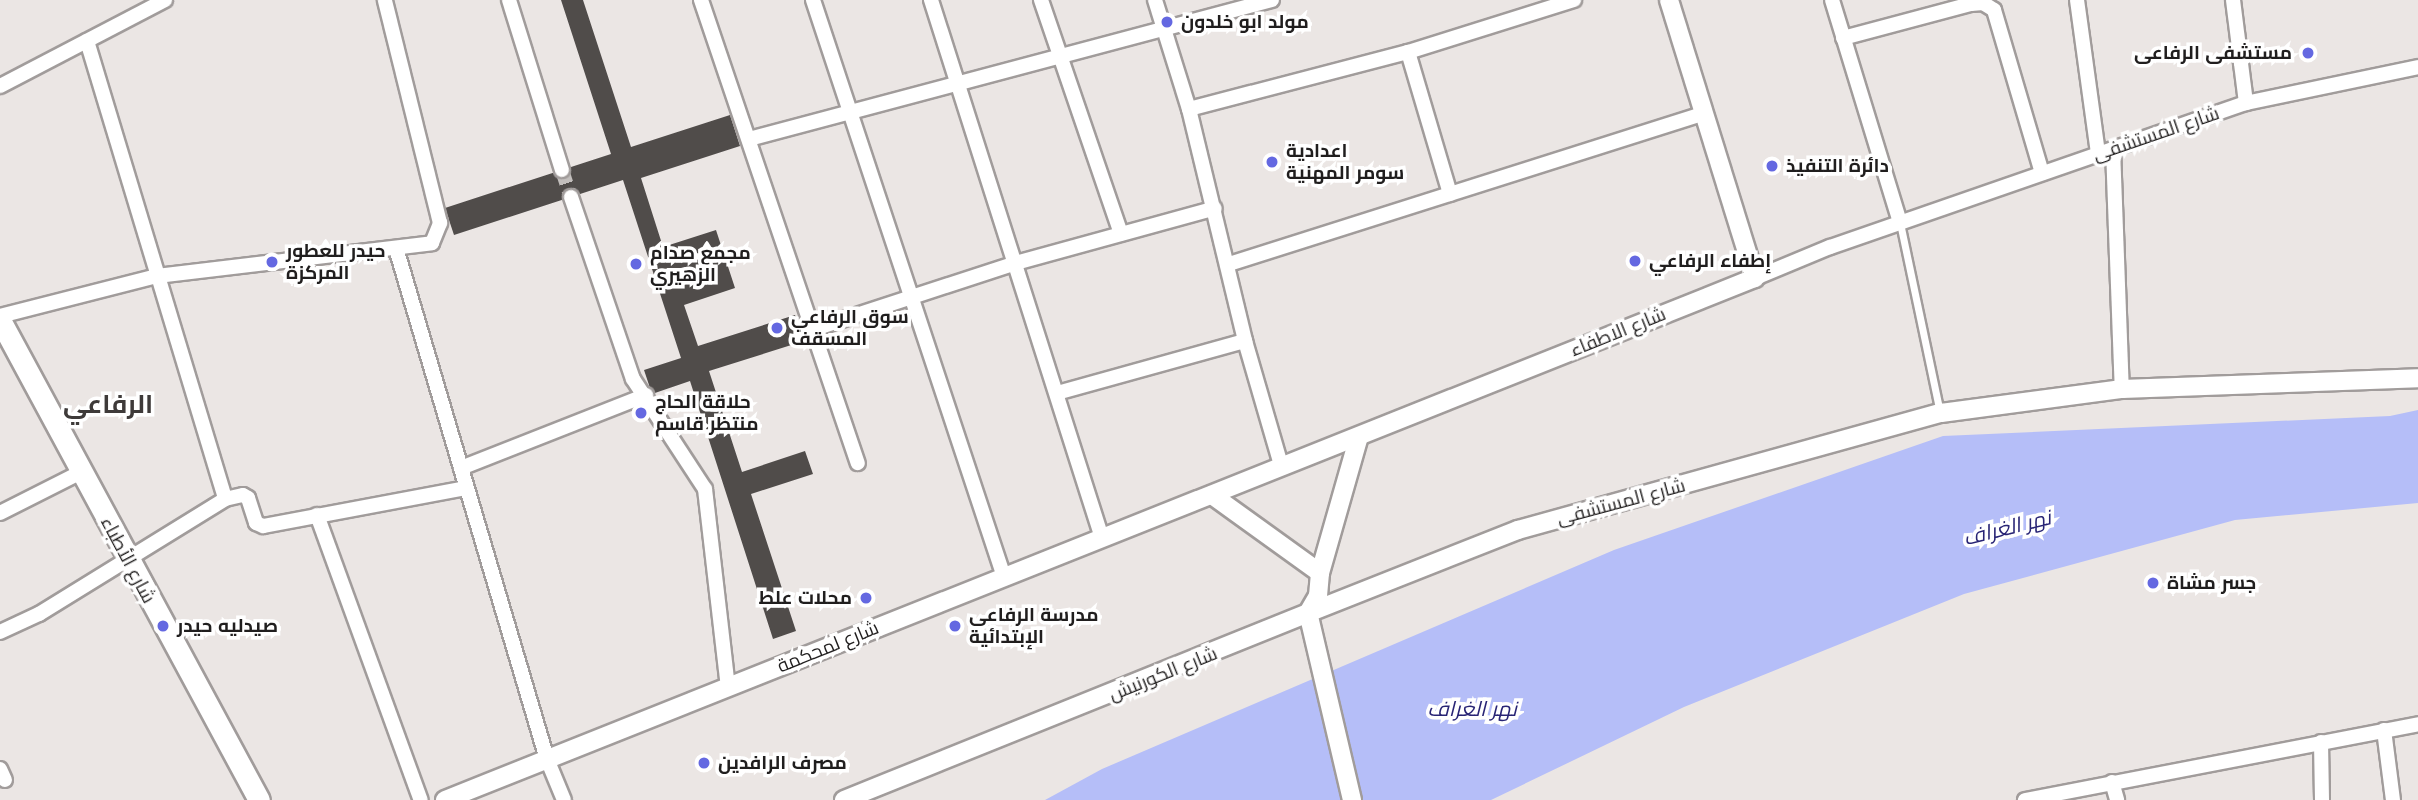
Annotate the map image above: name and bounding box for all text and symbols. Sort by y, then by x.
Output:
place label: مولد ابو خلدون [1181,11,1309,33]
marker: مولد ابو خلدون [1159,14,1175,30]
place label: مستشفی الرفاعی [2134,42,2292,64]
marker: مستشفی الرفاعی [2298,43,2318,63]
street label: شارع المستشفى [2090,102,2222,166]
place label: اعدادية سومر المهنية [1286,140,1404,184]
marker: اعدادية سومر المهنية [1264,154,1280,170]
place label: دائرة التنفيذ [1786,155,1889,177]
marker: دائرة التنفيذ [1764,158,1780,174]
place label: حيدر للعطور المركزة [286,240,385,284]
place label: مجمع صدام الزهيري [650,242,751,286]
place label: إطفاء الرفاعي [1649,250,1771,272]
marker: إطفاء الرفاعي [1627,253,1643,269]
marker: حيدر للعطور المركزة [264,254,280,270]
marker: مجمع صدام الزهيري [628,256,644,272]
street label: شارع الاطفاء [1567,302,1669,362]
place label: سوق الرفاعي المسقف [791,306,909,350]
marker: سوق الرفاعي المسقف [769,320,785,336]
district label: الرفاعي [63,389,153,421]
place label: حلاقة الحاج منتظر قاسم [655,391,758,435]
marker: حلاقة الحاج منتظر قاسم [633,405,649,421]
street label: شارع المستشفى [1554,474,1688,530]
water label: نهر الغراف [1960,505,2054,551]
street label: شارع الأطباء [96,513,160,607]
place label: جسر مشاة [2167,572,2256,594]
marker: جسر مشاة [2145,575,2161,591]
place label: محلات علط [759,587,852,609]
marker: محلات علط [858,590,874,606]
place label: مدرسة الرفاعي الإبتدائية [969,604,1099,648]
place label: صيدليه حيدر [177,615,278,637]
street label: شارع لمحكمة [774,616,882,678]
marker: صيدليه حيدر [155,618,171,634]
marker: مدرسة الرفاعي الإبتدائية [947,618,963,634]
street label: شارع الكورنيش [1105,642,1221,706]
water label: نهر الغراف [1427,696,1517,722]
place label: مصرف الرافدين [718,752,847,774]
marker: مصرف الرافدين [696,755,712,771]

